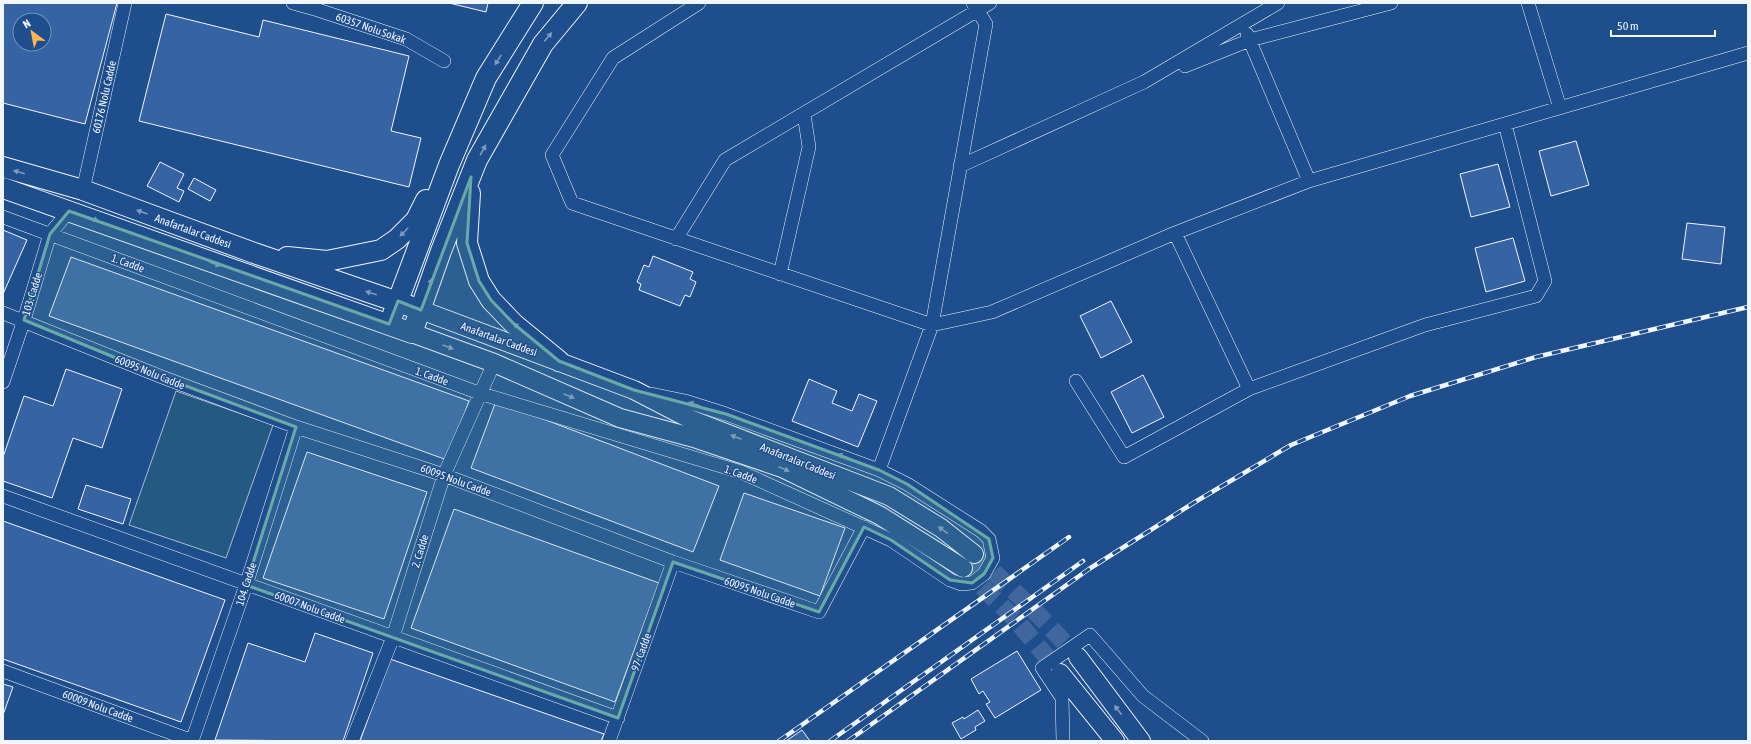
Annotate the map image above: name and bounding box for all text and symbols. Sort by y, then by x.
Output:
street label: 60357 Nolu Sokak [334,10,408,46]
north arrow [12,12,52,52]
scale bar [1611,12,1715,38]
text: N [21,17,33,30]
text: 50 m [1617,19,1639,33]
one-way arrow [544,32,553,43]
one-way arrow [494,54,501,66]
street label: 60176 Nolu Cadde [90,59,118,135]
one-way arrow [480,144,486,156]
one-way arrow [13,169,25,175]
one-way arrow [136,209,148,215]
street label: Anafartalar Caddesi [153,212,233,250]
one-way arrow [87,217,99,223]
one-way arrow [399,227,409,237]
street label: 1. Cadde [110,252,146,274]
one-way arrow [209,261,221,267]
street label: 103. Cadde [20,271,44,317]
one-way arrow [428,277,434,289]
one-way arrow [364,290,376,296]
street label: Anafartalar Caddesi [459,320,539,358]
one-way arrow [513,323,524,332]
one-way arrow [443,344,455,350]
street label: 60095 Nolu Cadde [113,353,187,391]
street label: 1. Cadde [414,365,450,387]
one-way arrow [563,393,574,399]
one-way arrow [687,401,699,407]
one-way arrow [730,433,742,439]
street label: Anafartalar Caddesi [759,440,837,482]
one-way arrow [836,453,848,459]
street label: 60095 Nolu Cadde [419,462,493,498]
street label: 1. Cadde [723,463,759,485]
one-way arrow [778,466,790,472]
one-way arrow [938,526,949,534]
street label: 2. Cadde [409,533,431,569]
street label: 104. Cadde [233,561,259,607]
street label: 60095 Nolu Cadde [723,574,797,610]
street label: 60007 Nolu Cadde [273,589,347,625]
street label: 97. Cadde [629,631,653,673]
street label: 60009 Nolu Cadde [61,688,135,724]
one-way arrow [1113,704,1122,715]

